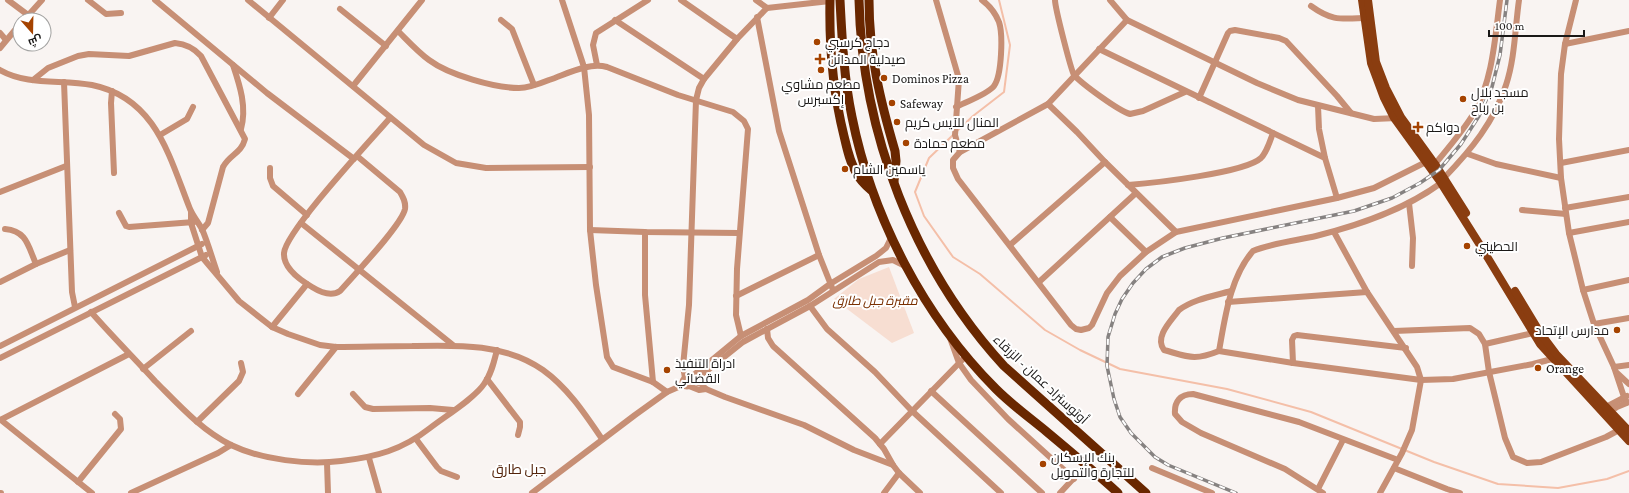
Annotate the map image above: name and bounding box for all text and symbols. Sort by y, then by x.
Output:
north arrow [12,12,52,52]
scale bar [1489,12,1584,38]
text: 100 m [1495,19,1525,33]
text: ش [26,32,44,49]
place label: دجاج كرسبي [825,35,890,53]
marker: دجاج كرسبي [812,37,822,47]
place label: صيدلية المدائن [828,52,906,67]
marker: صيدلية المدائن [815,54,825,64]
marker: مطعم مشاوي إكسبرس [816,65,826,75]
place label: Dominos Pizza [892,71,969,86]
marker: Dominos Pizza [879,73,889,83]
place label: مطعم مشاوي إكسبرس [781,77,861,108]
place label: مسجد بلال بن رباح [1471,85,1529,116]
marker: مسجد بلال بن رباح [1458,94,1468,104]
place label: Safeway [900,96,944,111]
marker: Safeway [887,98,897,108]
place label: المنال للآيس كريم [905,115,999,132]
marker: المنال للآيس كريم [892,117,902,127]
place label: دواكم [1426,120,1460,137]
marker: دواكم [1413,122,1423,132]
place label: مطعم حمادة [914,136,985,153]
marker: مطعم حمادة [901,138,911,148]
place label: ياسمين الشام [853,162,926,179]
marker: ياسمين الشام [840,164,850,174]
place label: الحطيني [1475,239,1518,257]
marker: الحطيني [1462,241,1472,251]
park label: مقبرة جبل طارق [832,293,918,309]
place label: مدارس الإتحاد [1535,323,1609,339]
marker: مدارس الإتحاد [1612,325,1622,335]
street label: أوتوستراد عمان - الزرقاء [990,331,1092,427]
place label: ادراة التنفيذ القضائي [675,356,736,389]
place label: Orange [1546,361,1584,376]
marker: Orange [1533,363,1543,373]
marker: ادراة التنفيذ القضائي [662,365,672,375]
place label: بنك الإسكان للتجارة والتمويل [1051,450,1134,480]
marker: بنك الإسكان للتجارة والتمويل [1038,459,1048,469]
district label: جبل طارق [492,461,546,478]

